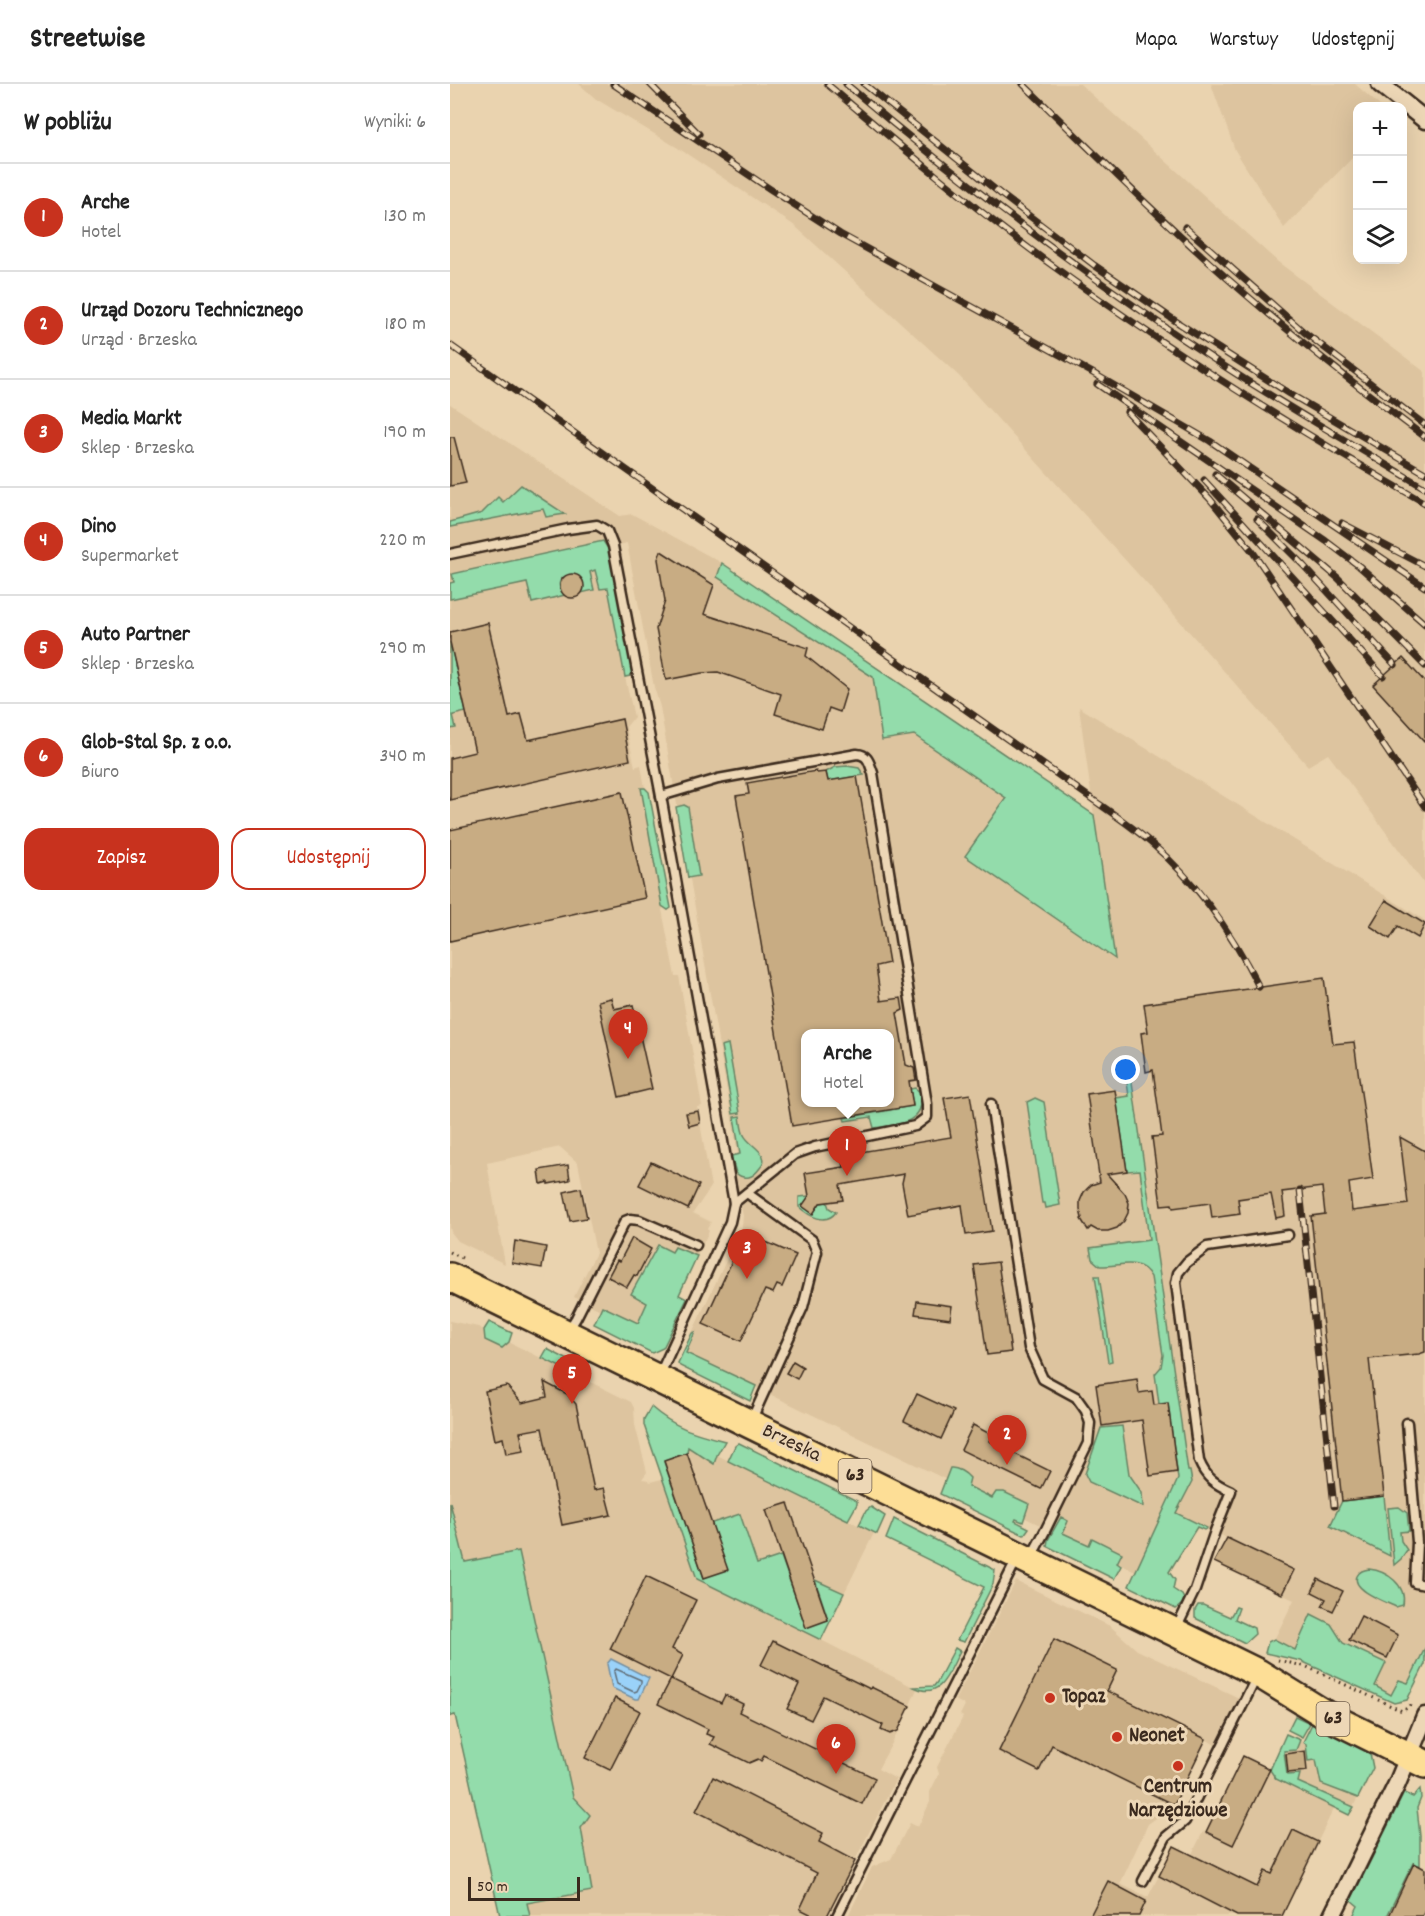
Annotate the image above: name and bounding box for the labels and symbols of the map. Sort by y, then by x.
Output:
pin: 4 [608,1010,648,1059]
your location [1111,1055,1140,1084]
pin: 1 [828,1126,866,1176]
pin: 3 [728,1230,766,1279]
pin: 5 [552,1354,592,1404]
pin: 2 [988,1416,1026,1465]
street label: Brzeska [756,1417,827,1472]
road number: 63 [838,1459,872,1493]
place label: Topaz [1062,1683,1106,1713]
marker: Topaz [1043,1691,1057,1705]
road number: 63 [1316,1702,1350,1736]
place label: Neonet [1129,1722,1185,1752]
pin: 6 [816,1724,856,1774]
marker: Neonet [1110,1730,1124,1744]
marker: Centrum Narzędziowe [1171,1759,1185,1773]
place label: Centrum Narzędziowe [1128,1773,1228,1827]
scale bar [468,1874,580,1902]

